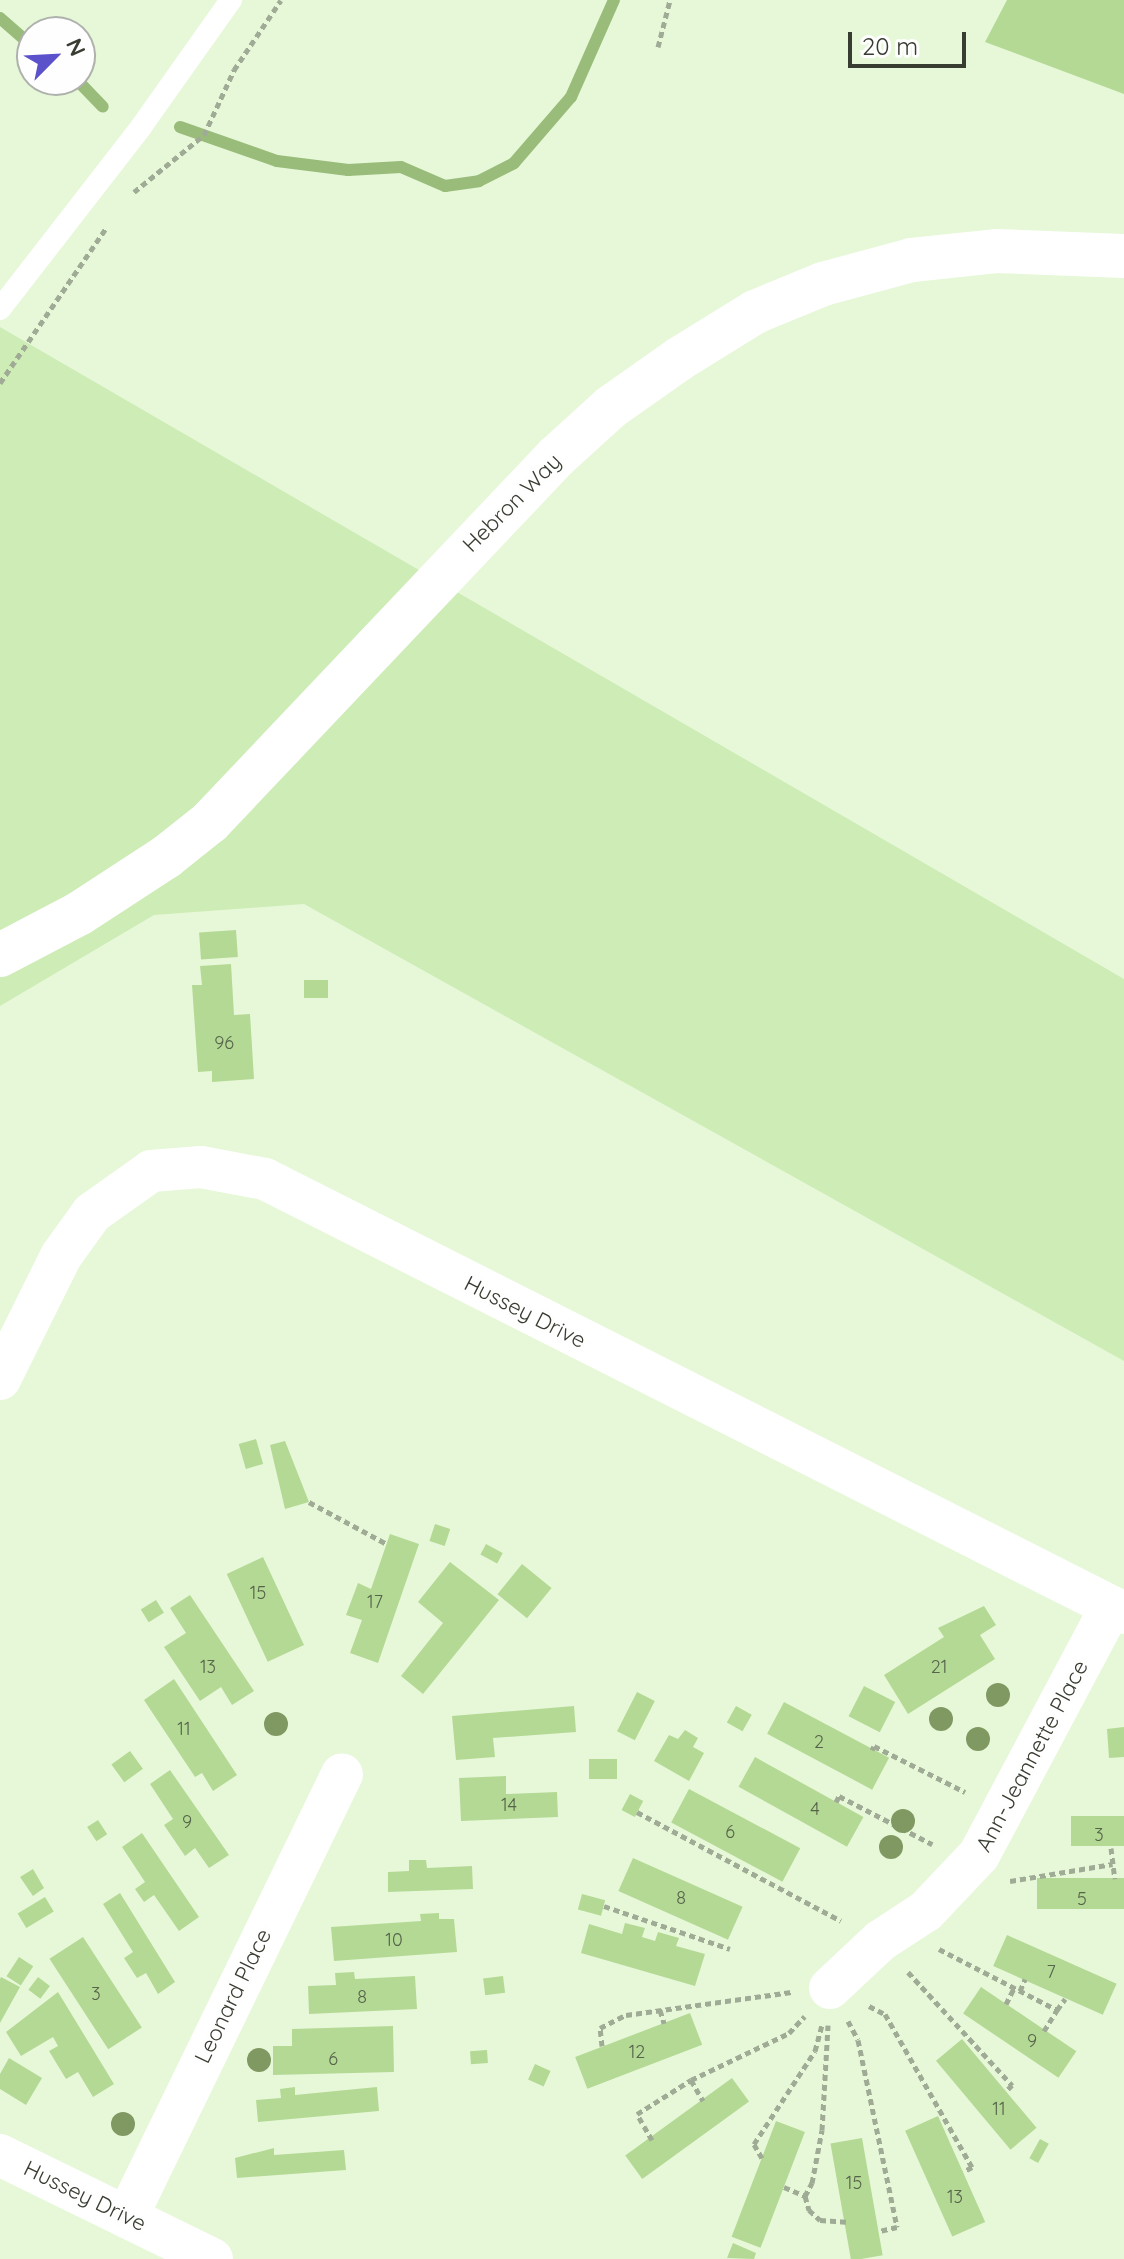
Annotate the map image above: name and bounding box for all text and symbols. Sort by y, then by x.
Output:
north arrow [16,16,96,96]
scale bar [852,16,970,66]
text: 20 m [862,31,918,61]
text: N [60,34,92,60]
street label: Hebron Way [457,448,567,558]
house number: 96 [214,1032,234,1054]
street label: Hussey Drive [460,1270,590,1354]
house number: 15 [250,1582,266,1604]
house number: 17 [367,1591,383,1613]
house number: 13 [200,1656,216,1678]
house number: 21 [931,1656,947,1678]
street label: Ann-Jeannette Place [970,1656,1094,1856]
house number: 11 [177,1718,191,1740]
house number: 2 [814,1731,824,1753]
house number: 14 [501,1794,517,1816]
house number: 4 [810,1798,820,1820]
house number: 9 [182,1811,192,1833]
house number: 6 [725,1821,735,1843]
house number: 3 [1094,1824,1104,1846]
house number: 8 [676,1887,686,1909]
house number: 5 [1077,1888,1087,1910]
street label: Leonard Place [189,1925,277,2067]
house number: 10 [385,1929,403,1951]
house number: 7 [1046,1961,1056,1983]
house number: 3 [91,1983,101,2005]
house number: 8 [357,1986,367,2008]
house number: 9 [1027,2030,1037,2052]
house number: 12 [629,2041,645,2063]
house number: 6 [328,2048,338,2070]
house number: 11 [992,2098,1006,2120]
street label: Hussey Drive [20,2155,150,2237]
house number: 15 [846,2172,862,2194]
house number: 13 [947,2186,963,2208]

